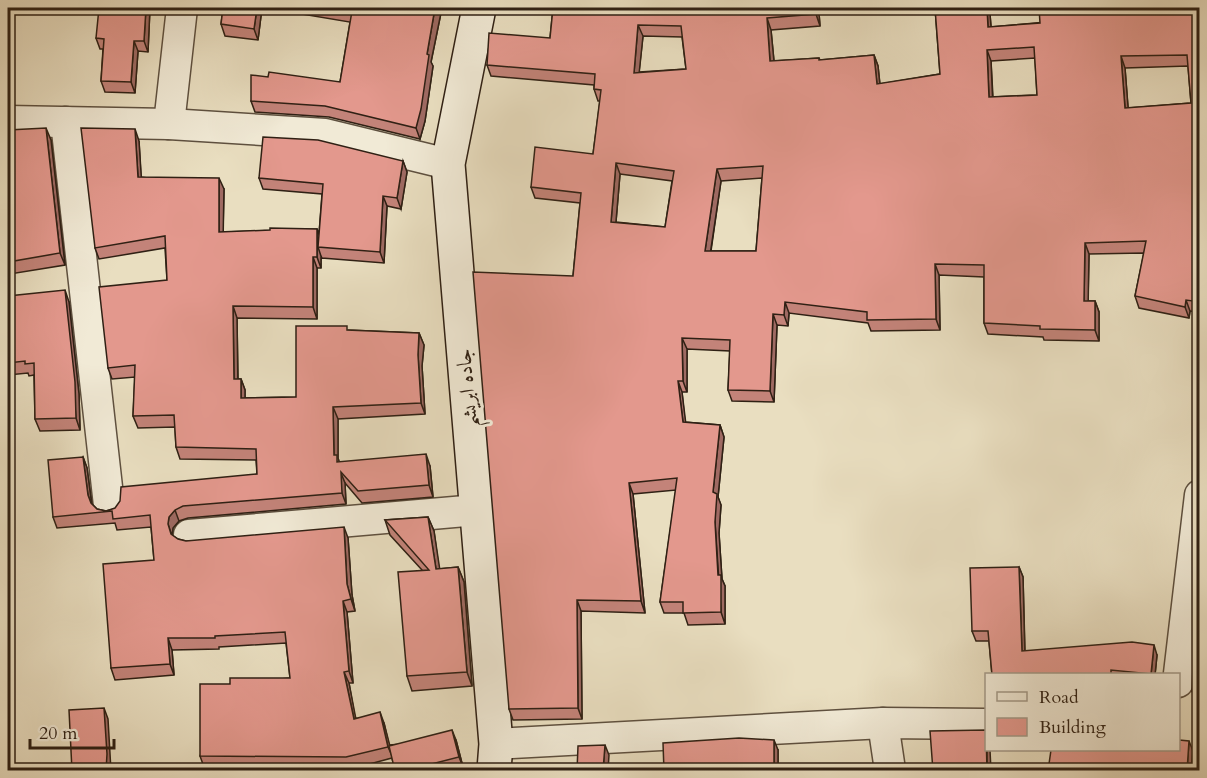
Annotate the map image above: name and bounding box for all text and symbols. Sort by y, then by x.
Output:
street label: جاده ابریشم [449,347,491,429]
legend [985,673,1180,751]
text: Road [1039,685,1079,710]
scale bar [30,712,114,750]
text: Building [1039,715,1107,740]
text: 20 m [39,721,78,746]

